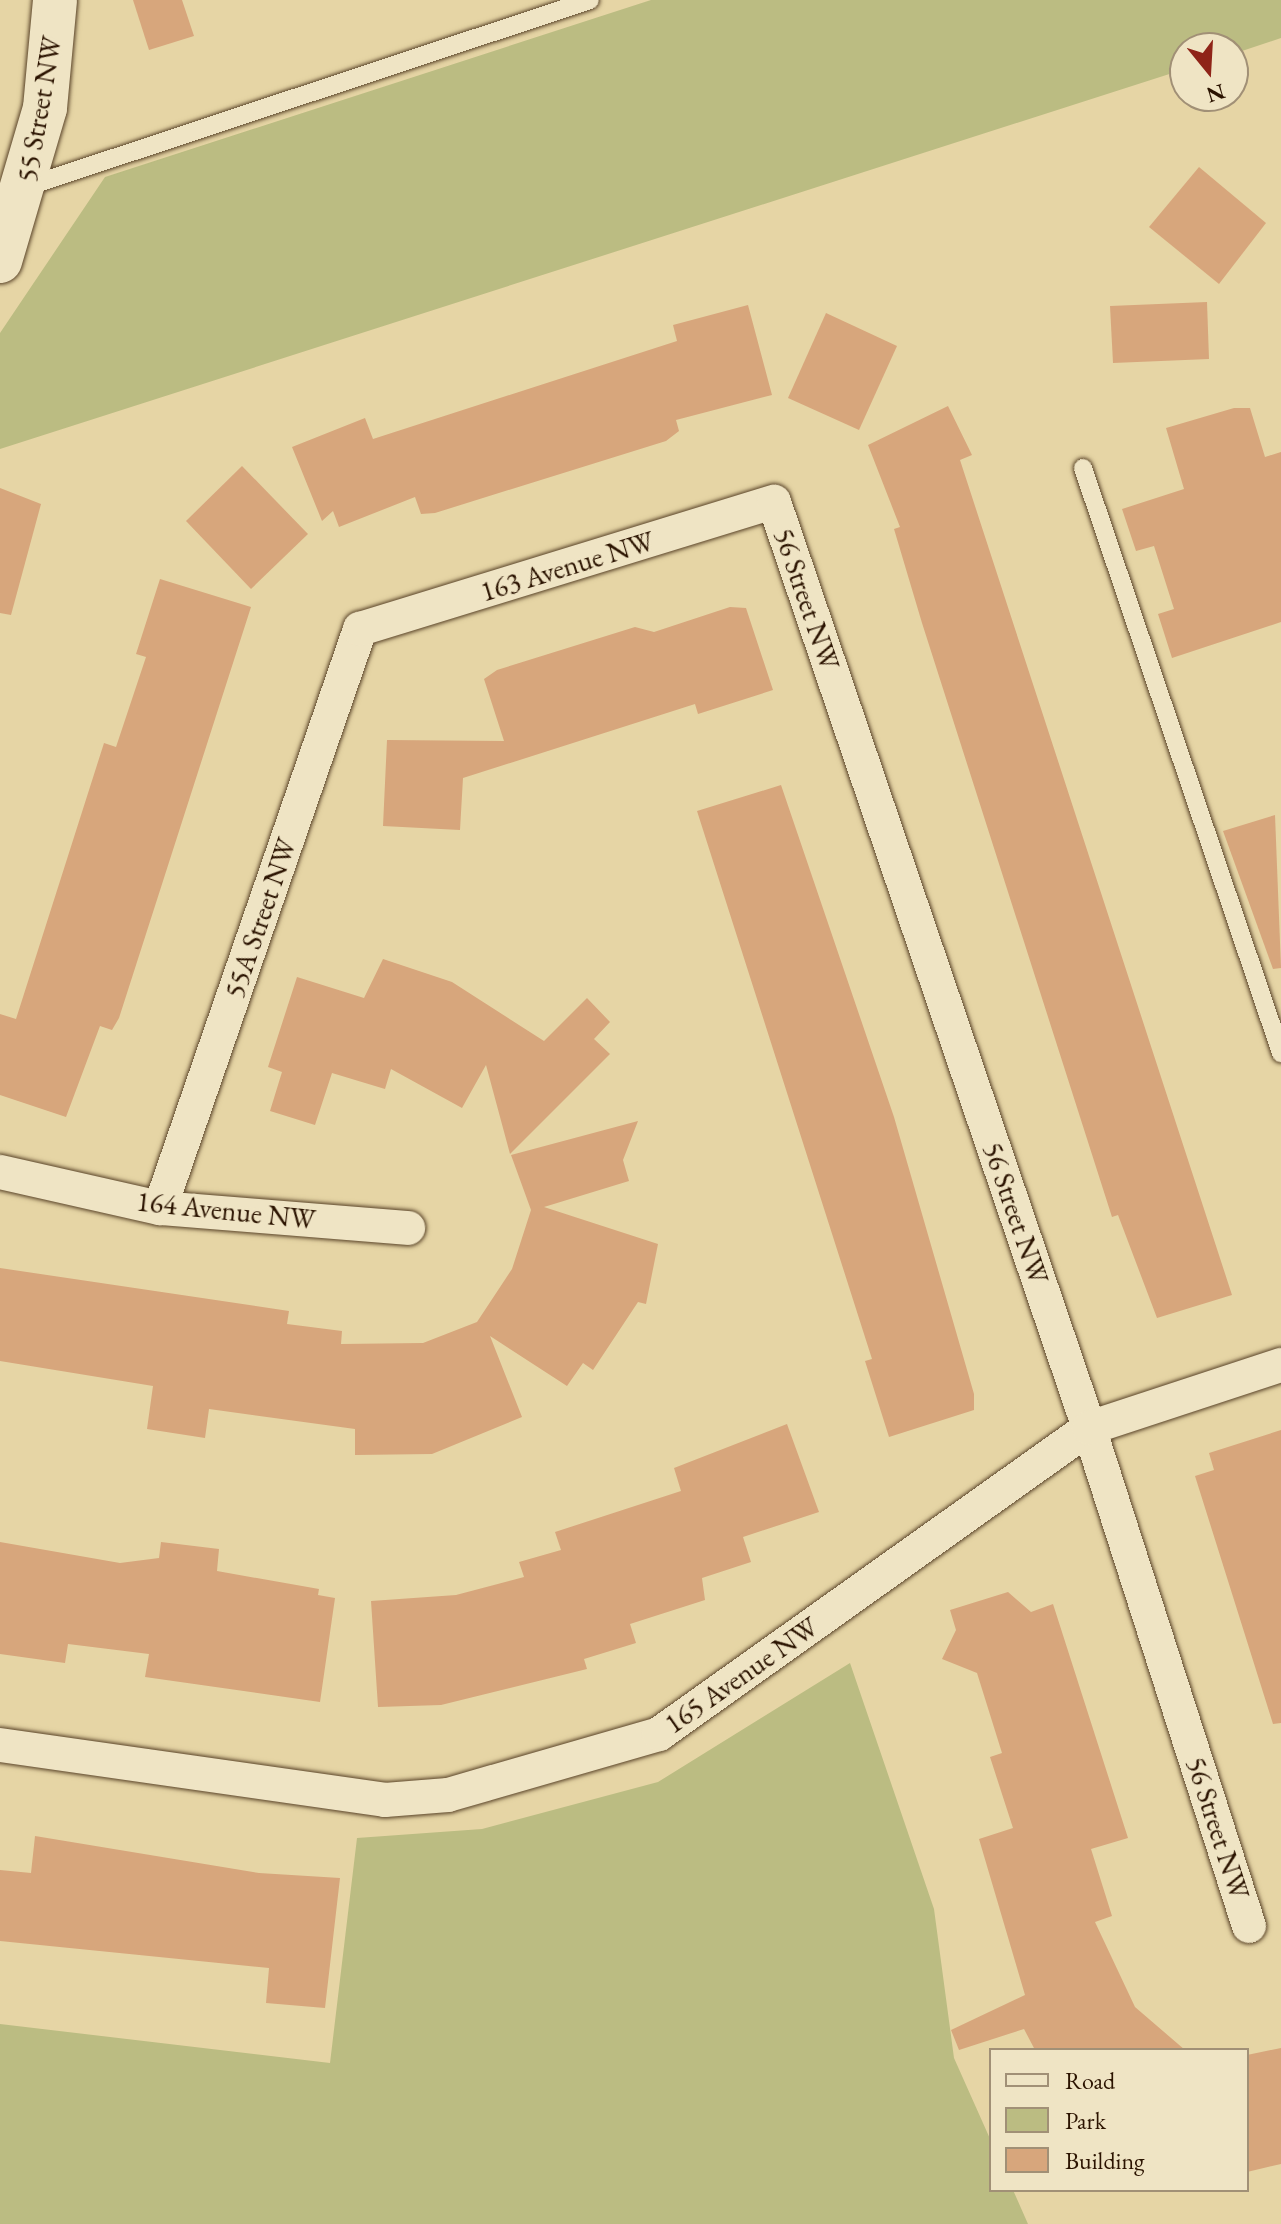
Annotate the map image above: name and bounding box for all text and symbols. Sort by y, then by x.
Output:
north arrow [1169,32,1249,112]
street label: 55 Street NW [10,33,68,185]
text: N [1203,77,1229,110]
street label: 163 Avenue NW [476,524,658,608]
street label: 56 Street NW [767,524,847,674]
street label: 55A Street NW [217,834,303,1002]
street label: 56 Street NW [976,1138,1056,1288]
street label: 164 Avenue NW [135,1184,317,1236]
street label: 165 Avenue NW [658,1610,824,1740]
street label: 56 Street NW [1179,1753,1257,1903]
legend [989,2048,1249,2192]
text: Road [1065,2065,1115,2096]
text: Park [1065,2105,1106,2136]
text: Building [1065,2145,1145,2176]

